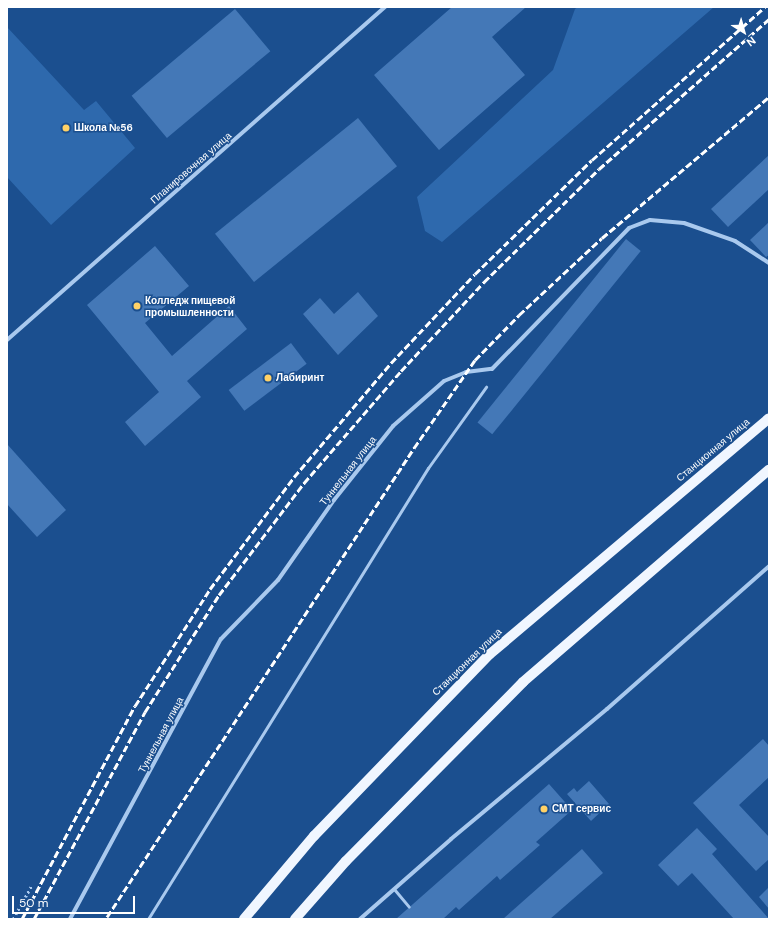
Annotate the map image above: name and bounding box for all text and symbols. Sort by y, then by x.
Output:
north arrow [724,12,764,52]
text: N [744,34,759,50]
place label: Школа №56 [74,122,133,134]
marker: Школа №56 [61,123,71,133]
street label: Планировочная улица [148,130,234,206]
place label: Колледж пищевой промышленности [145,294,235,318]
marker: Колледж пищевой промышленности [132,301,142,311]
place label: Лабиринт [276,372,324,384]
marker: Лабиринт [263,373,273,383]
street label: Станционная улица [674,416,752,484]
street label: Туннельная улица [317,434,379,508]
street label: Станционная улица [430,626,504,698]
street label: Туннельная улица [136,695,186,775]
place label: СМТ сервис [552,803,611,815]
marker: СМТ сервис [539,804,549,814]
scale bar [14,888,137,914]
text: 50 m [19,895,48,911]

